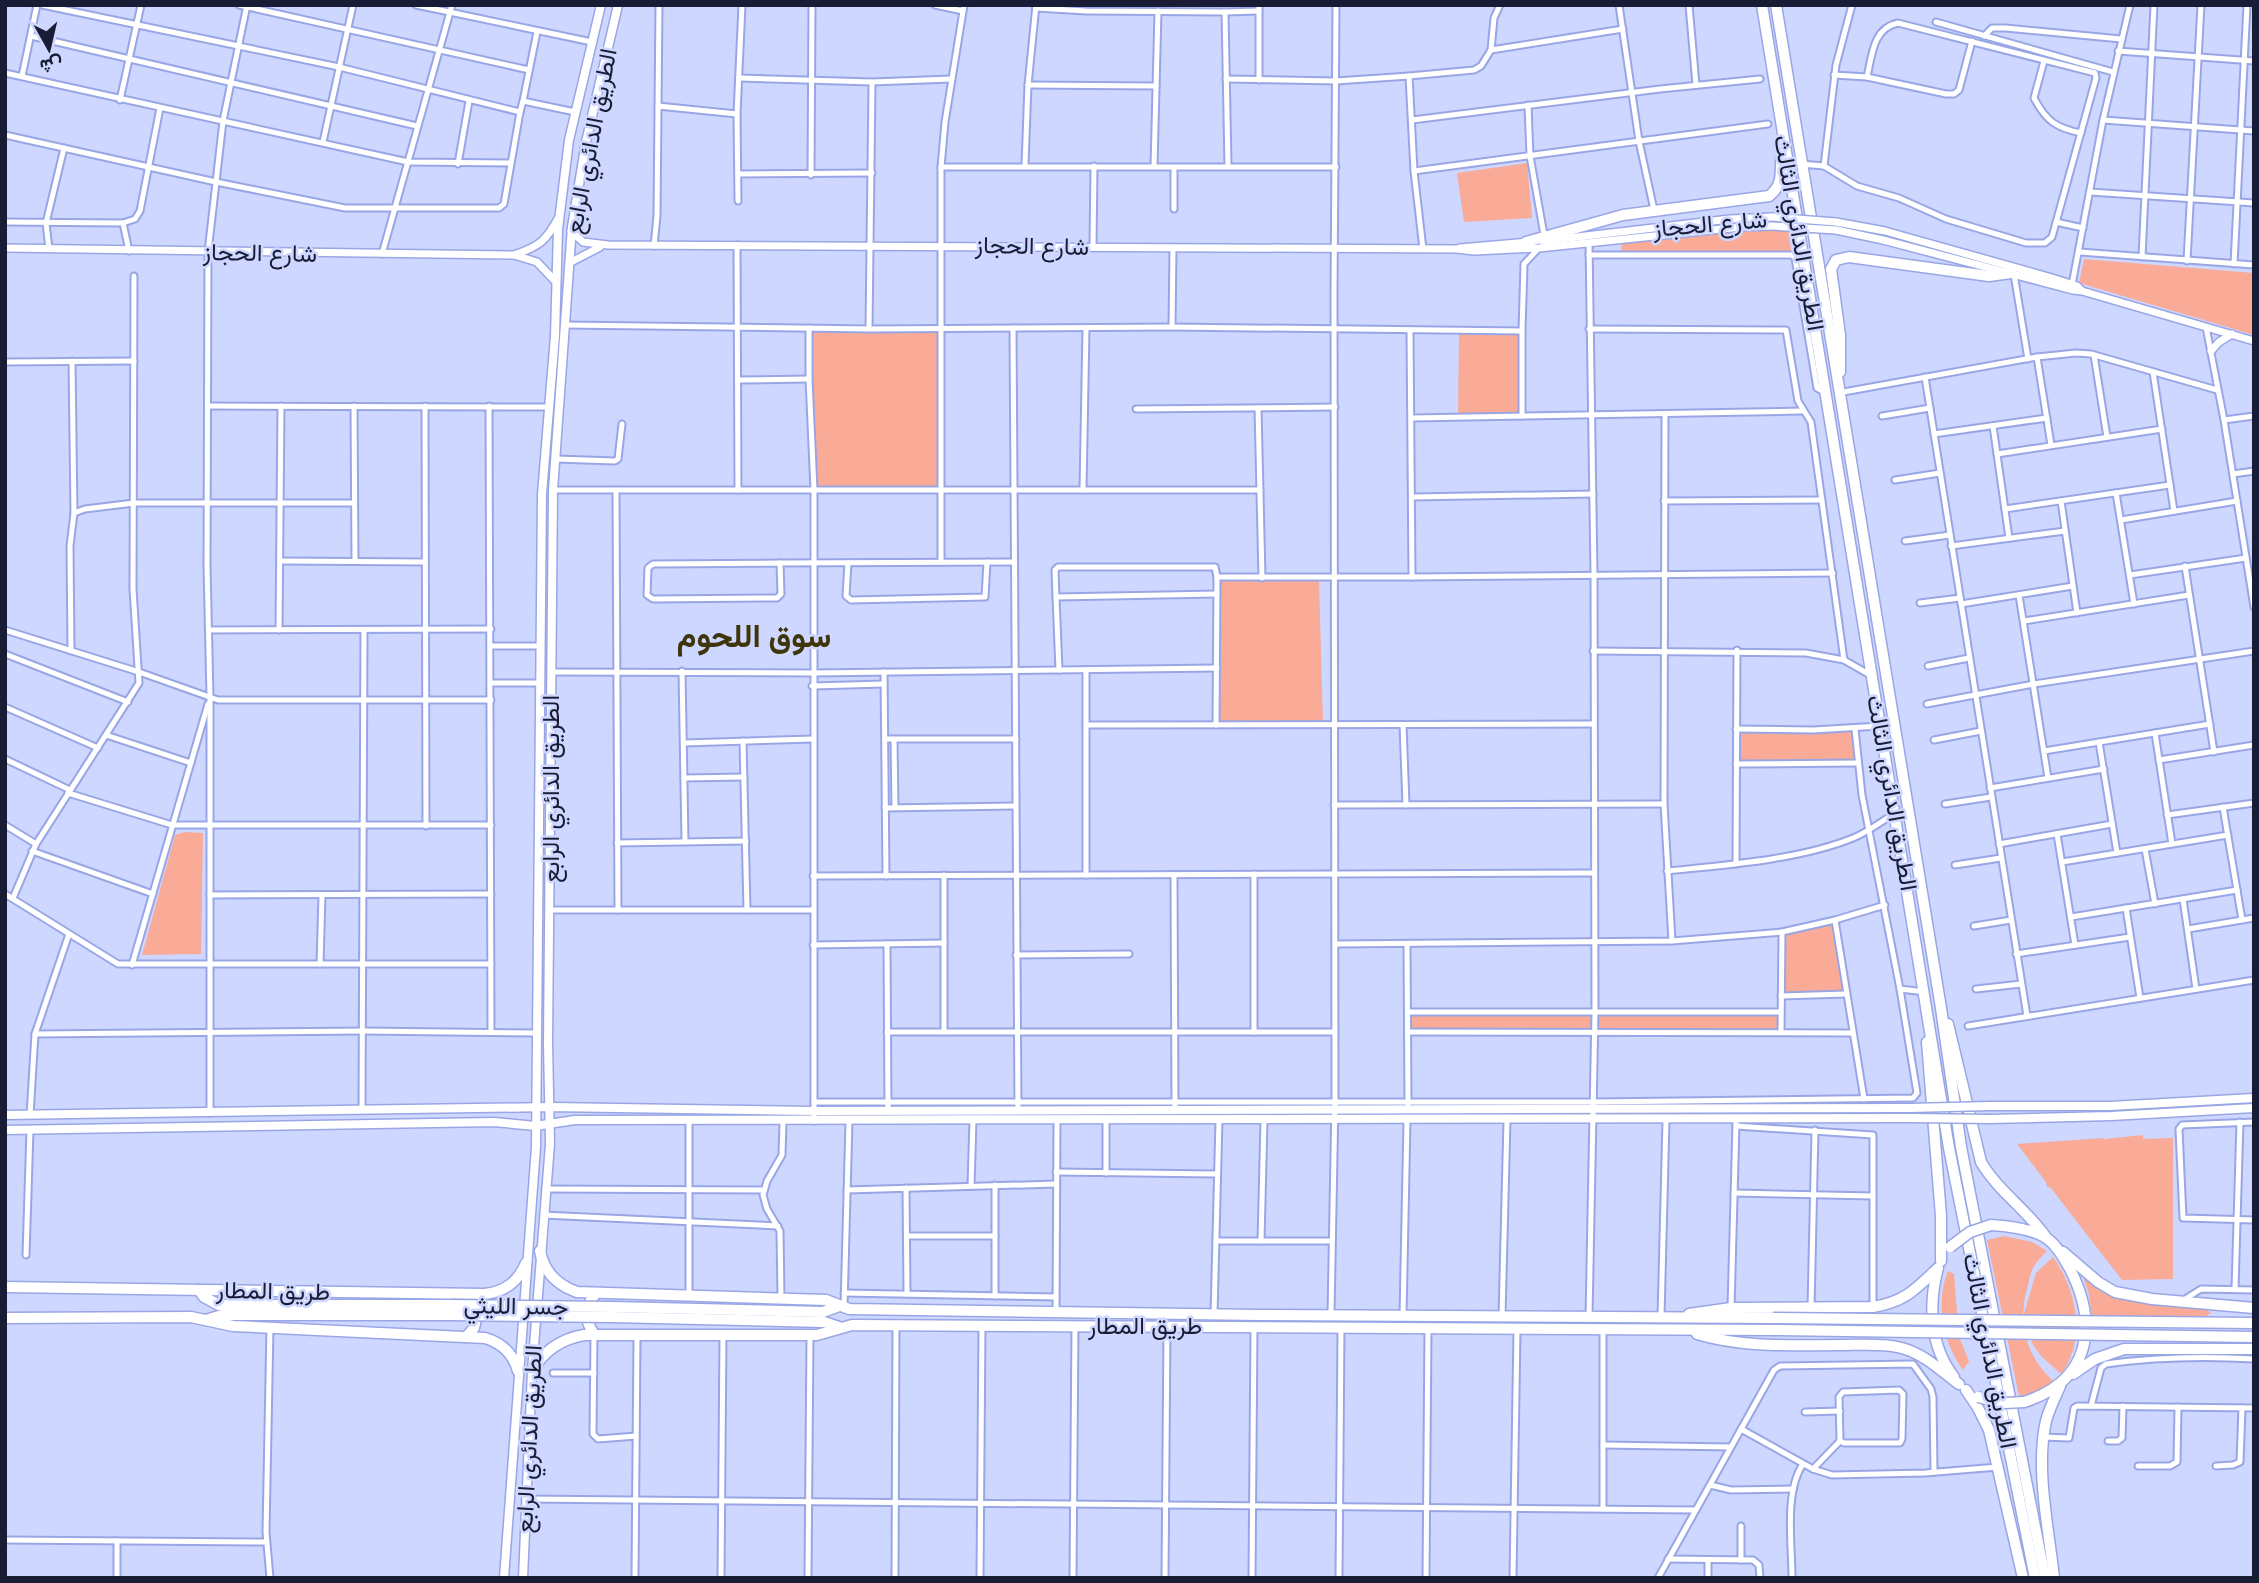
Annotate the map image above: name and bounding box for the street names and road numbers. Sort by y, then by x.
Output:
street label: الطريق الدائري الرابع [559,46,628,237]
street label: الطريق الدائري الثالث [1763,133,1830,334]
street label: شارع الحجاز [1651,205,1768,245]
street label: شارع الحجاز [974,231,1089,263]
street label: شارع الحجاز [202,238,317,270]
street label: الطريق الدائري الثالث [1856,693,1923,894]
street label: الطريق الدائري الرابع [537,695,570,883]
street label: الطريق الدائري الثالث [1952,1251,2023,1452]
street label: طريق المطار [215,1276,330,1307]
street label: جسر الليثي [463,1291,569,1326]
street label: طريق المطار [1087,1312,1202,1341]
street label: الطريق الدائري الرابع [510,1344,553,1534]

